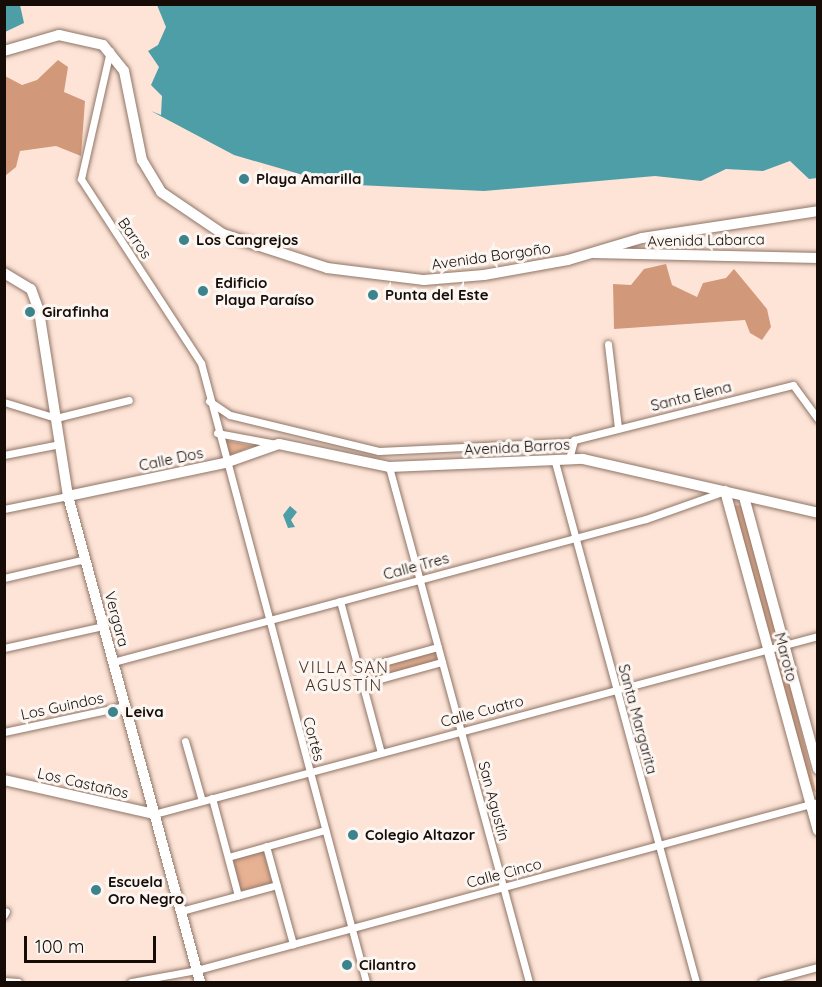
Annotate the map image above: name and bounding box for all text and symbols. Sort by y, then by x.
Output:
place label: Playa Amarilla [256,170,361,188]
marker: Playa Amarilla [237,172,251,186]
street label: Barros [114,214,156,262]
street label: Avenida Labarca [647,230,765,250]
place label: Los Cangrejos [196,231,298,249]
marker: Los Cangrejos [177,233,191,247]
street label: Avenida Borgoño [430,239,552,273]
place label: Edificio Playa Paraíso [215,273,314,308]
marker: Edificio Playa Paraíso [196,284,210,298]
place label: Punta del Este [385,286,489,304]
marker: Punta del Este [366,288,380,302]
place label: Girafinha [42,303,109,321]
marker: Girafinha [23,305,37,319]
street label: Santa Elena [649,377,733,415]
street label: Avenida Barros [464,435,570,459]
street label: Calle Dos [137,443,205,475]
street label: Calle Tres [381,549,451,583]
street label: Vergara [101,589,133,649]
street label: Maroto [771,630,801,684]
district label: VILLA SAN AGUSTÍN [299,657,389,695]
street label: Santa Margarita [615,662,661,776]
street label: Los Guindos [19,688,105,724]
street label: Calle Cuatro [439,691,525,731]
place label: Leiva [125,703,164,721]
marker: Leiva [106,705,120,719]
street label: Cortés [299,715,329,763]
street label: San Agustín [475,759,513,843]
street label: Los Castaños [36,764,130,802]
place label: Colegio Altazor [365,826,475,844]
marker: Colegio Altazor [346,828,360,842]
street label: Calle Cinco [465,854,543,892]
place label: Escuela Oro Negro [108,872,184,907]
marker: Escuela Oro Negro [89,883,103,897]
scale bar [27,924,159,962]
text: 100 m [35,935,84,958]
place label: Cilantro [359,956,416,974]
marker: Cilantro [340,958,354,972]

